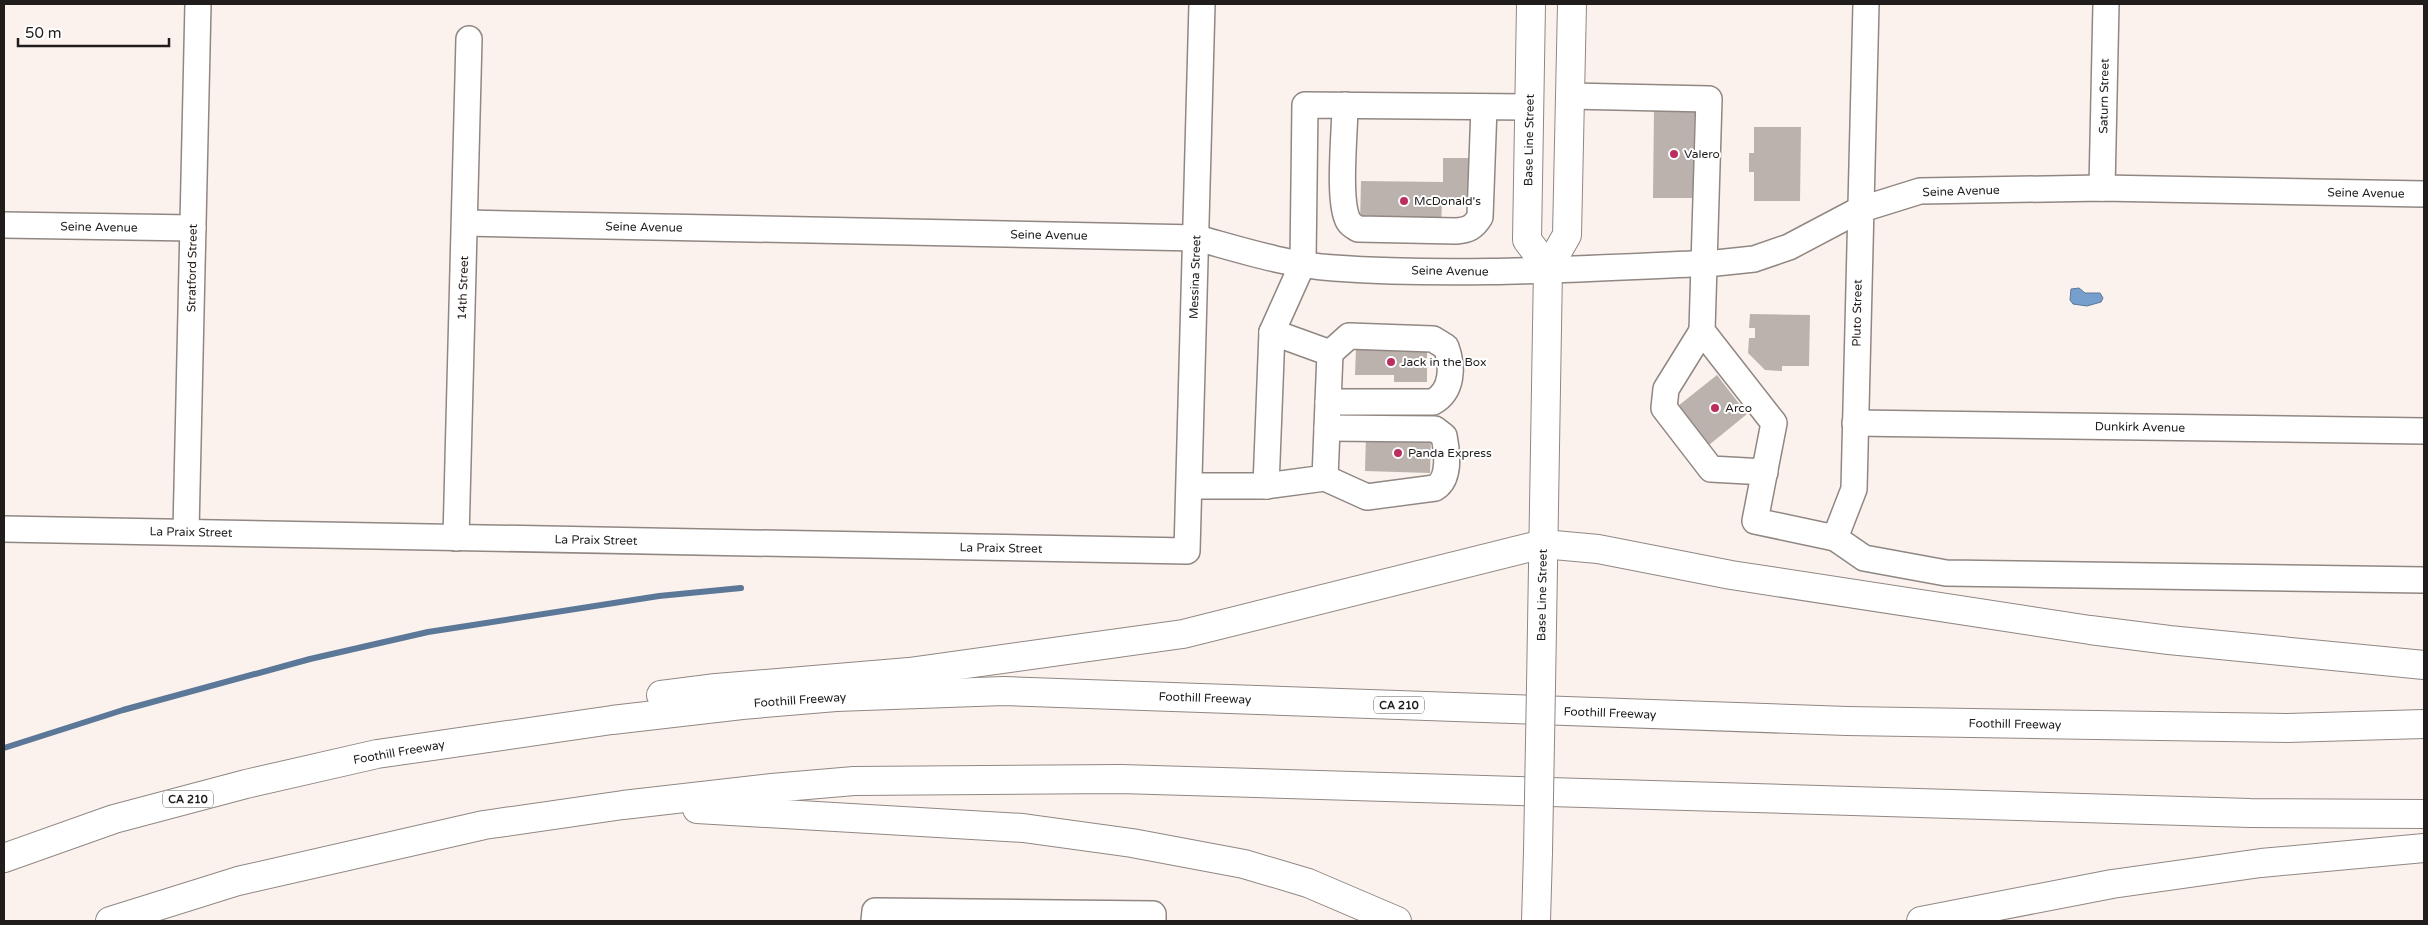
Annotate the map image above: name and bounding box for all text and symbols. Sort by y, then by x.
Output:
scale bar [18,15,169,47]
text: 50 m [25,24,62,42]
street label: Saturn Street [2096,58,2112,134]
street label: Base Line Street [1521,93,1537,186]
place label: Valero [1684,147,1720,161]
marker: Valero [1668,148,1680,160]
street label: Seine Avenue [1922,183,2000,199]
street label: Seine Avenue [2327,185,2405,201]
place label: McDonald's [1414,194,1481,208]
marker: McDonald's [1398,195,1410,207]
street label: Seine Avenue [60,219,138,235]
street label: Seine Avenue [605,219,683,235]
street label: Stratford Street [184,223,200,312]
street label: Seine Avenue [1010,227,1088,243]
street label: Messina Street [1187,234,1203,319]
street label: 14th Street [455,255,471,320]
street label: Seine Avenue [1411,263,1489,279]
street label: Pluto Street [1849,279,1865,347]
place label: Jack in the Box [1401,355,1487,369]
marker: Jack in the Box [1385,356,1397,368]
place label: Arco [1725,401,1752,415]
marker: Arco [1709,402,1721,414]
street label: Dunkirk Avenue [2095,419,2185,435]
place label: Panda Express [1408,446,1492,460]
marker: Panda Express [1392,447,1404,459]
street label: La Praix Street [149,524,233,540]
street label: La Praix Street [554,532,638,548]
street label: La Praix Street [959,540,1043,556]
street label: Base Line Street [1534,548,1550,641]
street label: Foothill Freeway [1158,689,1252,707]
street label: Foothill Freeway [753,690,847,710]
road number: CA 210 [1374,696,1424,714]
street label: Foothill Freeway [1563,704,1657,722]
street label: Foothill Freeway [1969,716,2062,732]
street label: Foothill Freeway [352,737,446,767]
road number: CA 210 [163,791,213,808]

